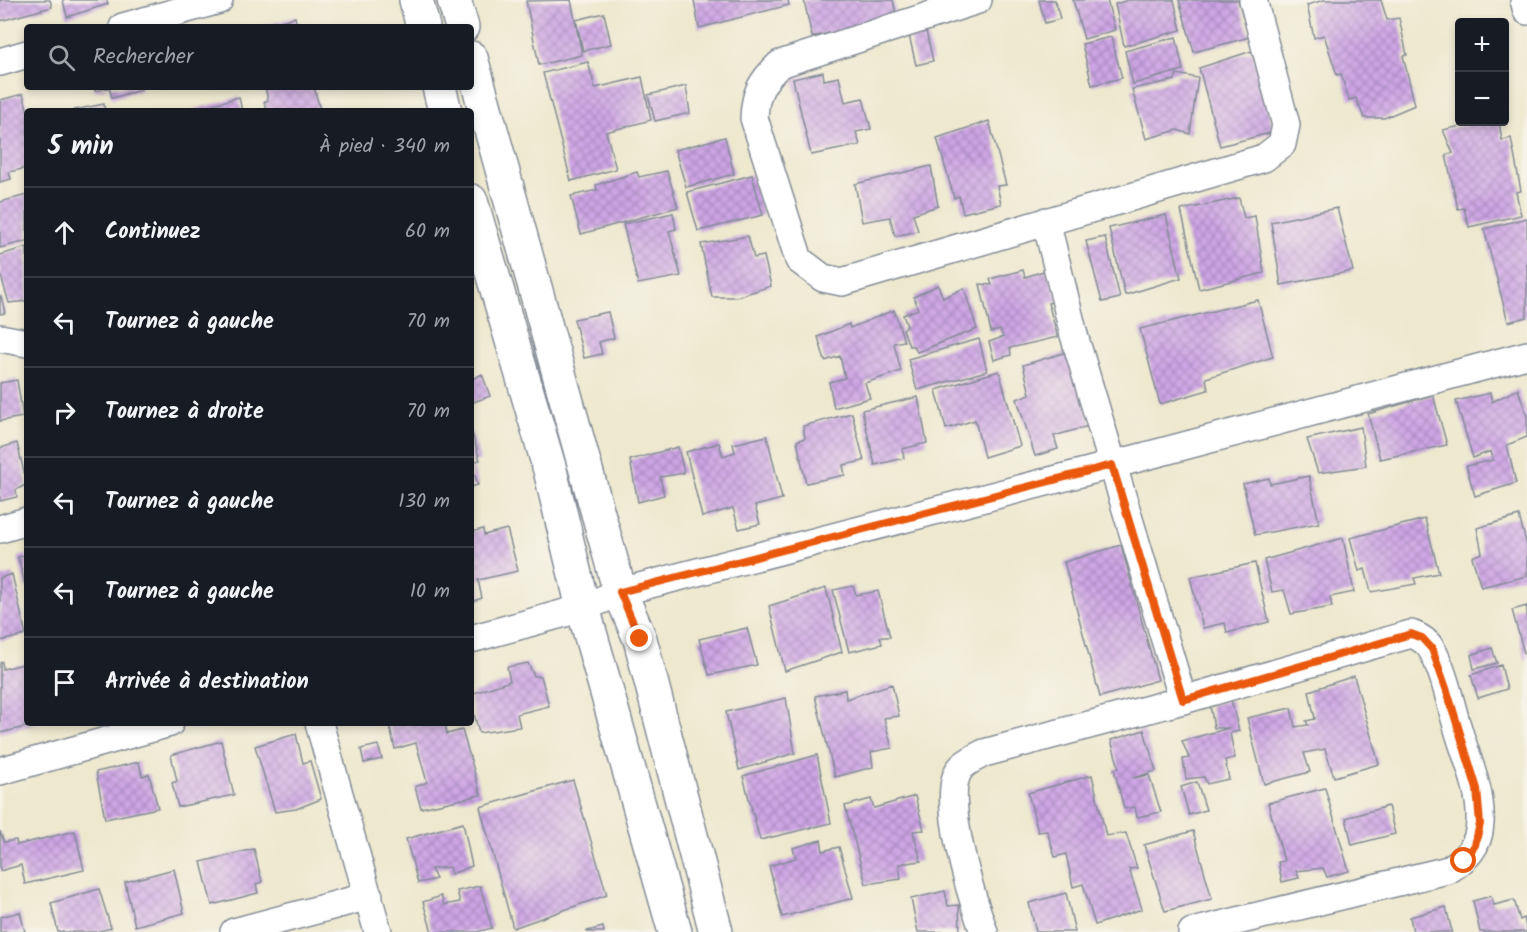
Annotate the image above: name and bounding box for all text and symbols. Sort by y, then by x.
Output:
map controls [1455,18,1509,126]
button: + [1455,18,1509,72]
search box [24,24,474,90]
text: Rechercher [93,40,193,75]
icon: search [45,41,78,74]
button: − [1455,72,1509,126]
text: 5 min [48,126,114,168]
text: À pied · 340 m [319,131,450,163]
text: Continuez [105,215,201,250]
icon: ahead [48,216,81,249]
text: 60 m [405,216,450,248]
text: Tournez à gauche [105,305,274,340]
icon: left [48,306,81,339]
text: 70 m [407,306,450,338]
text: Tournez à droite [105,395,264,430]
icon: right [48,396,81,429]
text: 70 m [407,396,450,428]
text: Tournez à gauche [105,485,274,520]
icon: left [48,486,81,519]
text: 130 m [398,486,450,518]
text: Tournez à gauche [105,575,274,610]
icon: left [48,576,81,609]
text: 10 m [410,576,450,608]
route end [626,625,652,651]
text: Arrivée à destination [105,665,309,700]
icon: arrive [48,666,81,699]
route start [1450,847,1476,873]

